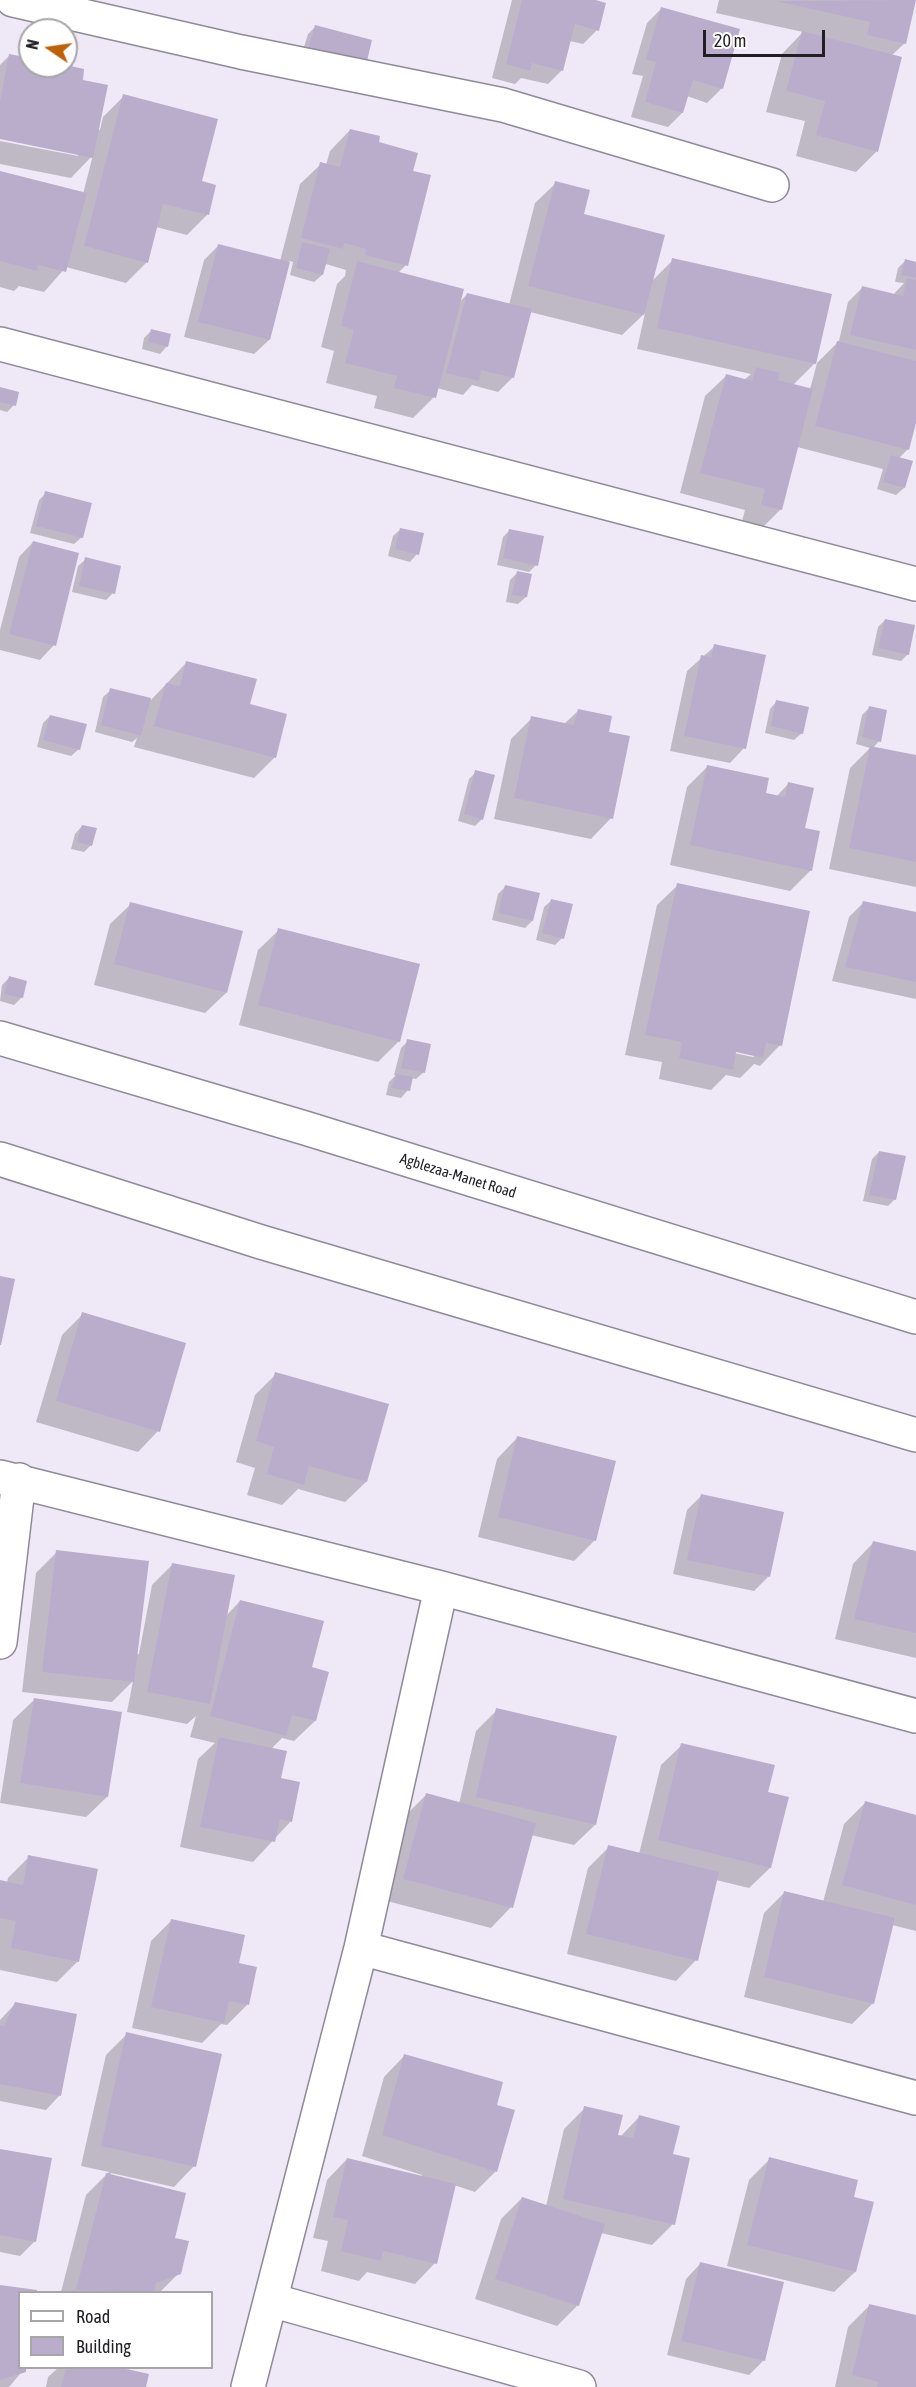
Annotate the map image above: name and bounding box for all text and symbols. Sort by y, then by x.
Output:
north arrow [18,18,78,78]
scale bar [706,18,828,56]
text: 20 m [714,30,746,51]
text: N [23,38,42,51]
street label: Agblezaa-Manet Road [398,1150,518,1202]
legend [18,2291,213,2369]
text: Road [76,2306,110,2327]
text: Building [76,2336,131,2357]

